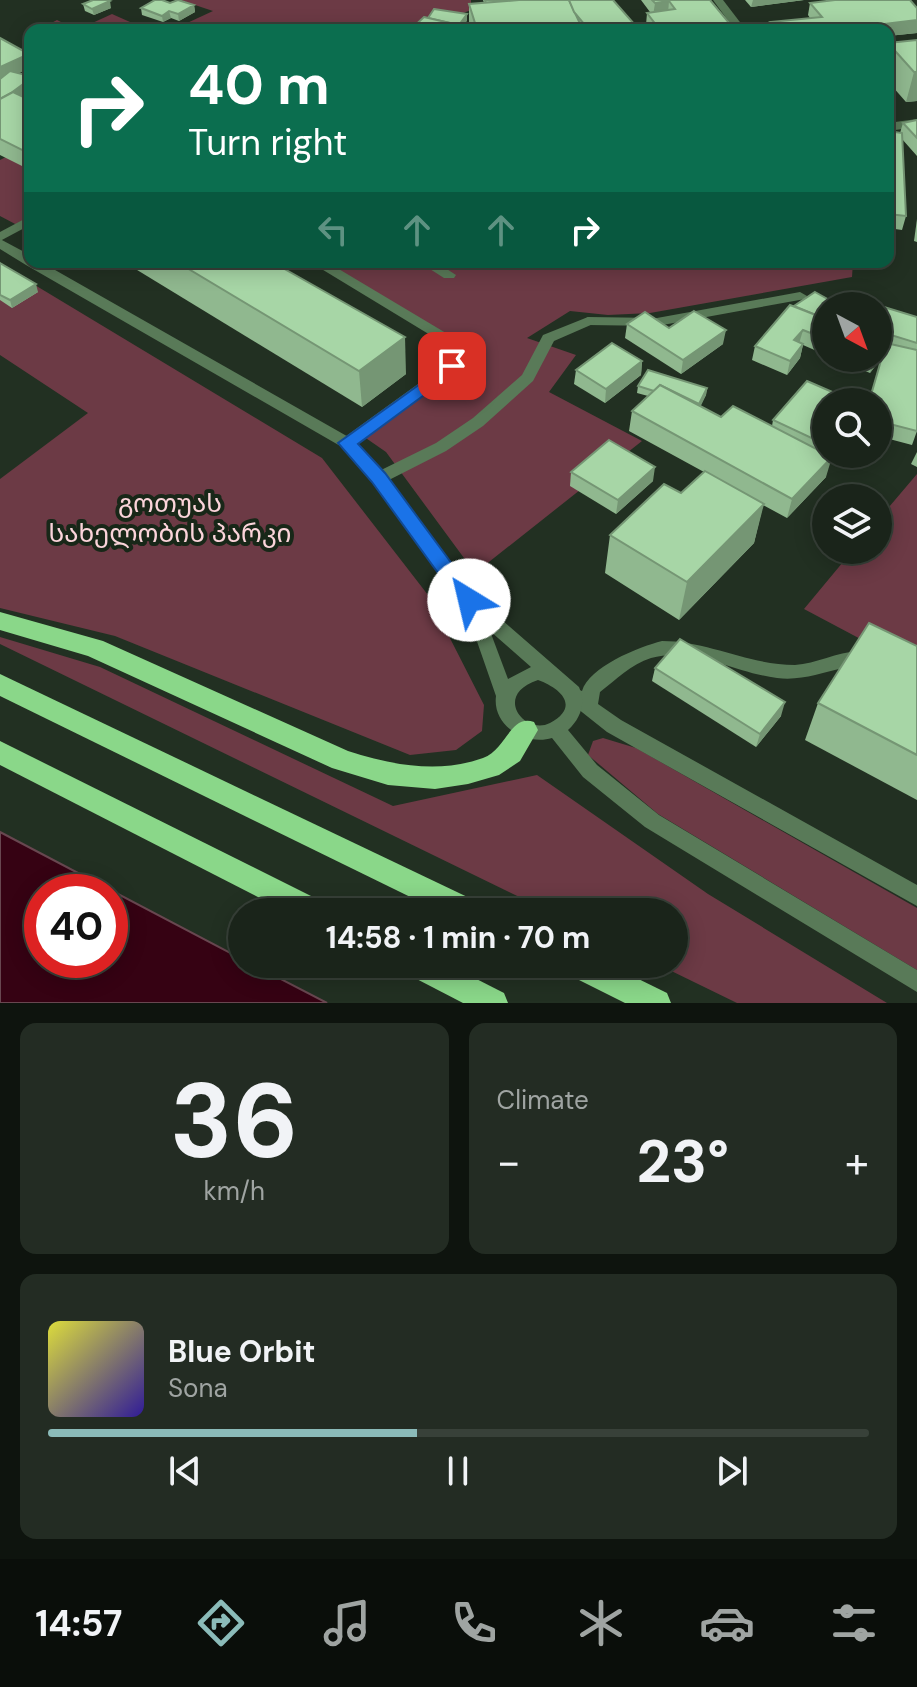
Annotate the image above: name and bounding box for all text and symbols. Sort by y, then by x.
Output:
text: 40 m [188,48,330,121]
icon: right [56,56,160,160]
text: Turn right [188,119,347,166]
icon: left [311,208,355,252]
icon: ahead [395,208,439,252]
icon: ahead [479,208,523,252]
icon: right [563,208,607,252]
north arrow [812,292,892,372]
map controls [812,292,892,564]
pin [418,332,486,400]
icon: arrive [430,344,474,388]
button: search [812,388,892,468]
button: layers [812,484,892,564]
park label: გოთუას სახელობის პარკი [48,486,292,550]
position arrow [427,558,511,642]
speed limit sign: 40 [24,874,128,978]
text: 14:58 · 1 min · 70 m [326,918,590,957]
text: 36 [170,1054,299,1189]
text: Climate [497,1083,589,1117]
text: 23° [636,1122,729,1201]
text: − [497,1133,521,1191]
text: + [845,1133,869,1191]
text: km/h [204,1174,265,1208]
text: Blue Orbit [168,1332,315,1371]
text: Sona [168,1371,228,1405]
icon: previous [163,1449,207,1493]
icon: pause [436,1449,480,1493]
icon: next [710,1449,754,1493]
icon: directions [193,1595,249,1651]
icon: music [319,1595,375,1651]
icon: phone [446,1595,502,1651]
icon: climate [573,1595,629,1651]
icon: car [699,1595,755,1651]
icon: filters [826,1595,882,1651]
text: 14:57 [35,1600,122,1647]

